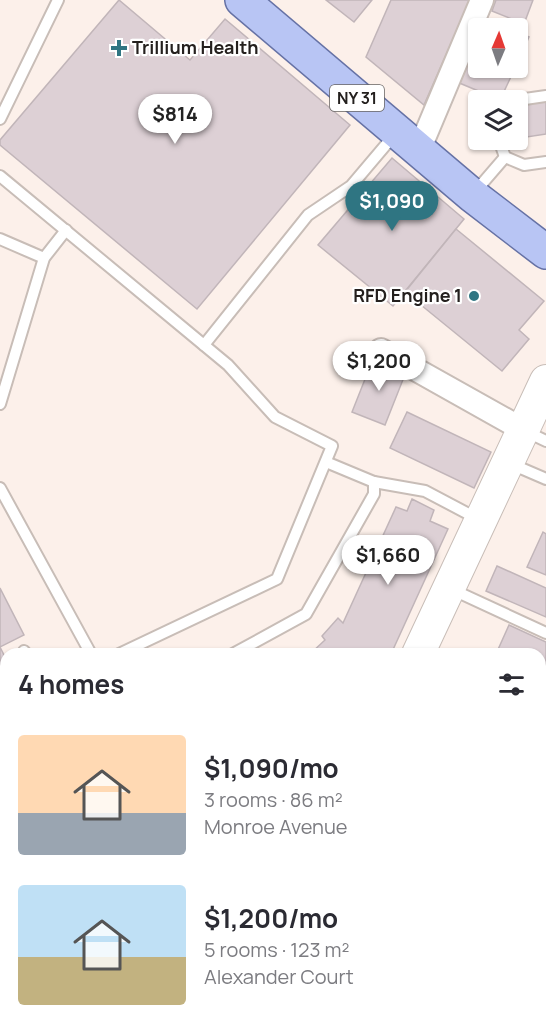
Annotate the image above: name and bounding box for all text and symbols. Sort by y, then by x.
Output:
north arrow [468,18,528,78]
map controls [468,18,528,150]
place label: Trillium Health [132,35,259,59]
marker: Trillium Health [110,39,128,57]
road number: NY 31 [330,85,384,111]
button: layers [468,90,528,150]
pin: $814 [139,94,211,145]
text: $814 [152,100,198,127]
pin: $1,090 [343,181,441,232]
text: $1,090 [359,187,425,214]
place label: RFD Engine 1 [353,283,462,307]
marker: RFD Engine 1 [467,289,481,303]
pin: $1,200 [330,341,428,392]
text: $1,200 [347,347,411,374]
pin: $1,660 [339,535,437,586]
text: $1,660 [356,541,420,568]
text: 4 homes [18,666,124,702]
icon: filters [495,668,528,701]
text: $1,090/mo [204,750,339,786]
icon: home [66,759,138,831]
text: 3 rooms · 86 m² [204,786,343,813]
text: Monroe Avenue [204,813,348,840]
text: $1,200/mo [204,900,338,936]
icon: home [66,909,138,981]
text: 5 rooms · 123 m² [204,936,349,963]
text: Alexander Court [204,963,354,990]

